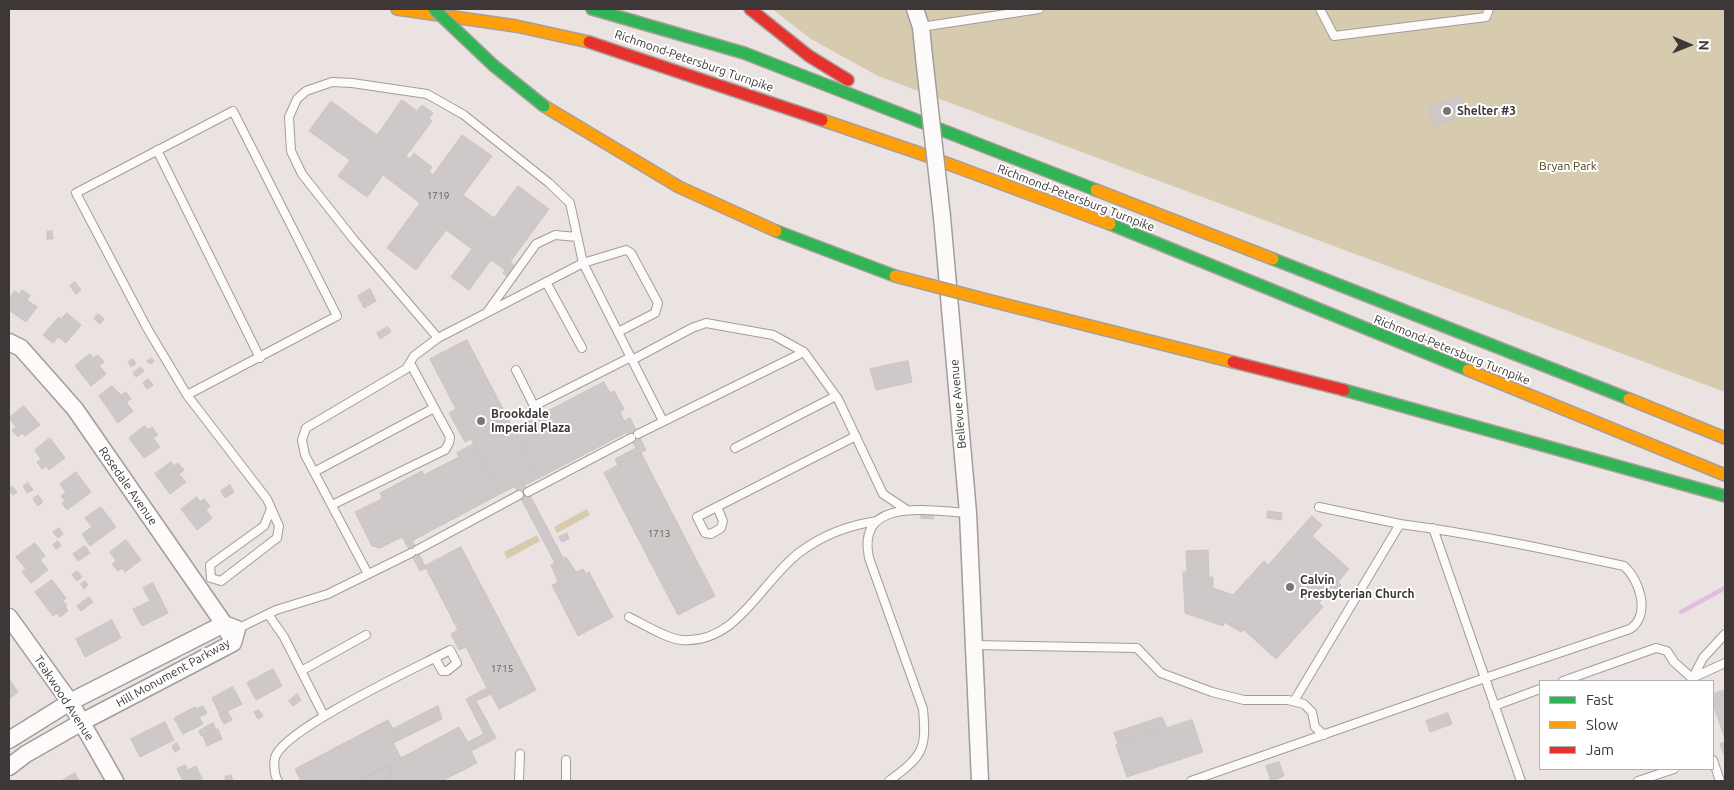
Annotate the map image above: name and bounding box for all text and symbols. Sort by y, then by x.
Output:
north arrow [1664,20,1714,70]
street label: Richmond-Petersburg Turnpike [613,27,775,95]
text: N [1696,40,1712,51]
place label: Shelter #3 [1457,104,1516,118]
marker: Shelter #3 [1441,105,1453,117]
park label: Bryan Park [1539,159,1597,173]
street label: Richmond-Petersburg Turnpike [995,161,1157,235]
house number: 1719 [427,190,449,202]
street label: Richmond-Petersburg Turnpike [1372,312,1532,388]
street label: Bellevue Avenue [947,359,969,449]
place label: Brookdale Imperial Plaza [491,407,570,435]
marker: Brookdale Imperial Plaza [475,415,487,427]
street label: Rosedale Avenue [96,444,160,528]
house number: 1713 [648,528,670,540]
place label: Calvin Presbyterian Church [1300,573,1414,601]
marker: Calvin Presbyterian Church [1284,581,1296,593]
street label: Hill Monument Parkway [114,636,232,710]
street label: Teakwood Avenue [31,653,97,743]
house number: 1715 [491,663,513,675]
legend [1539,680,1714,770]
text: Fast [1586,691,1613,708]
text: Slow [1586,716,1618,733]
text: Jam [1586,741,1614,758]

